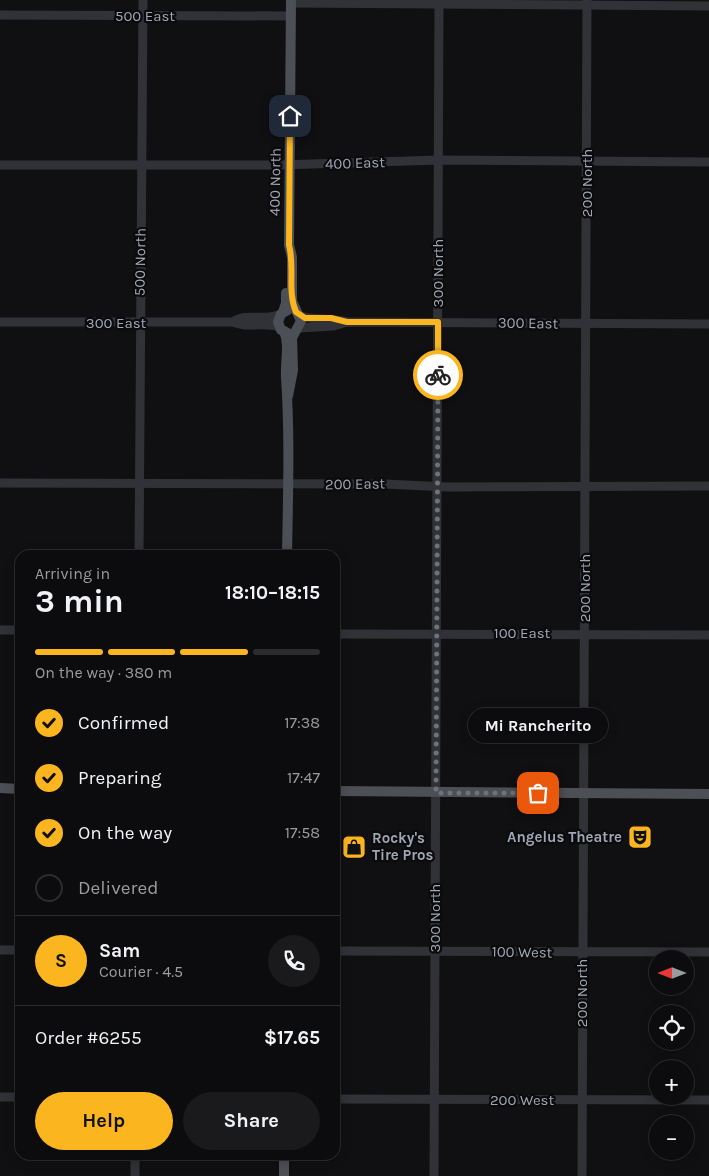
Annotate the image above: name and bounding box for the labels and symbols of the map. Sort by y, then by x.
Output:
street label: 500 East [115,7,175,25]
pin [269,95,311,137]
street label: 400 North [265,148,285,216]
street label: 200 North [578,149,596,217]
street label: 400 East [325,153,386,173]
street label: 500 North [130,228,150,296]
street label: 300 North [429,239,447,307]
street label: 300 East [498,313,559,333]
street label: 300 East [86,314,147,332]
courier [413,350,463,400]
street label: 200 East [325,474,386,494]
street label: 200 North [576,554,594,622]
street label: 100 East [494,624,551,642]
callout: Mi Rancherito [468,708,608,743]
pin [517,772,559,814]
theatre icon: Angelus Theatre [627,824,653,850]
place label: Angelus Theatre [507,828,622,846]
place label: Rocky's Tire Pros [372,829,434,864]
shop icon: Rocky's Tire Pros [341,834,367,860]
street label: 300 North [426,884,444,952]
street label: 100 West [492,942,553,962]
north arrow [649,950,694,995]
street label: 200 North [573,959,591,1027]
street label: 200 West [490,1091,554,1109]

